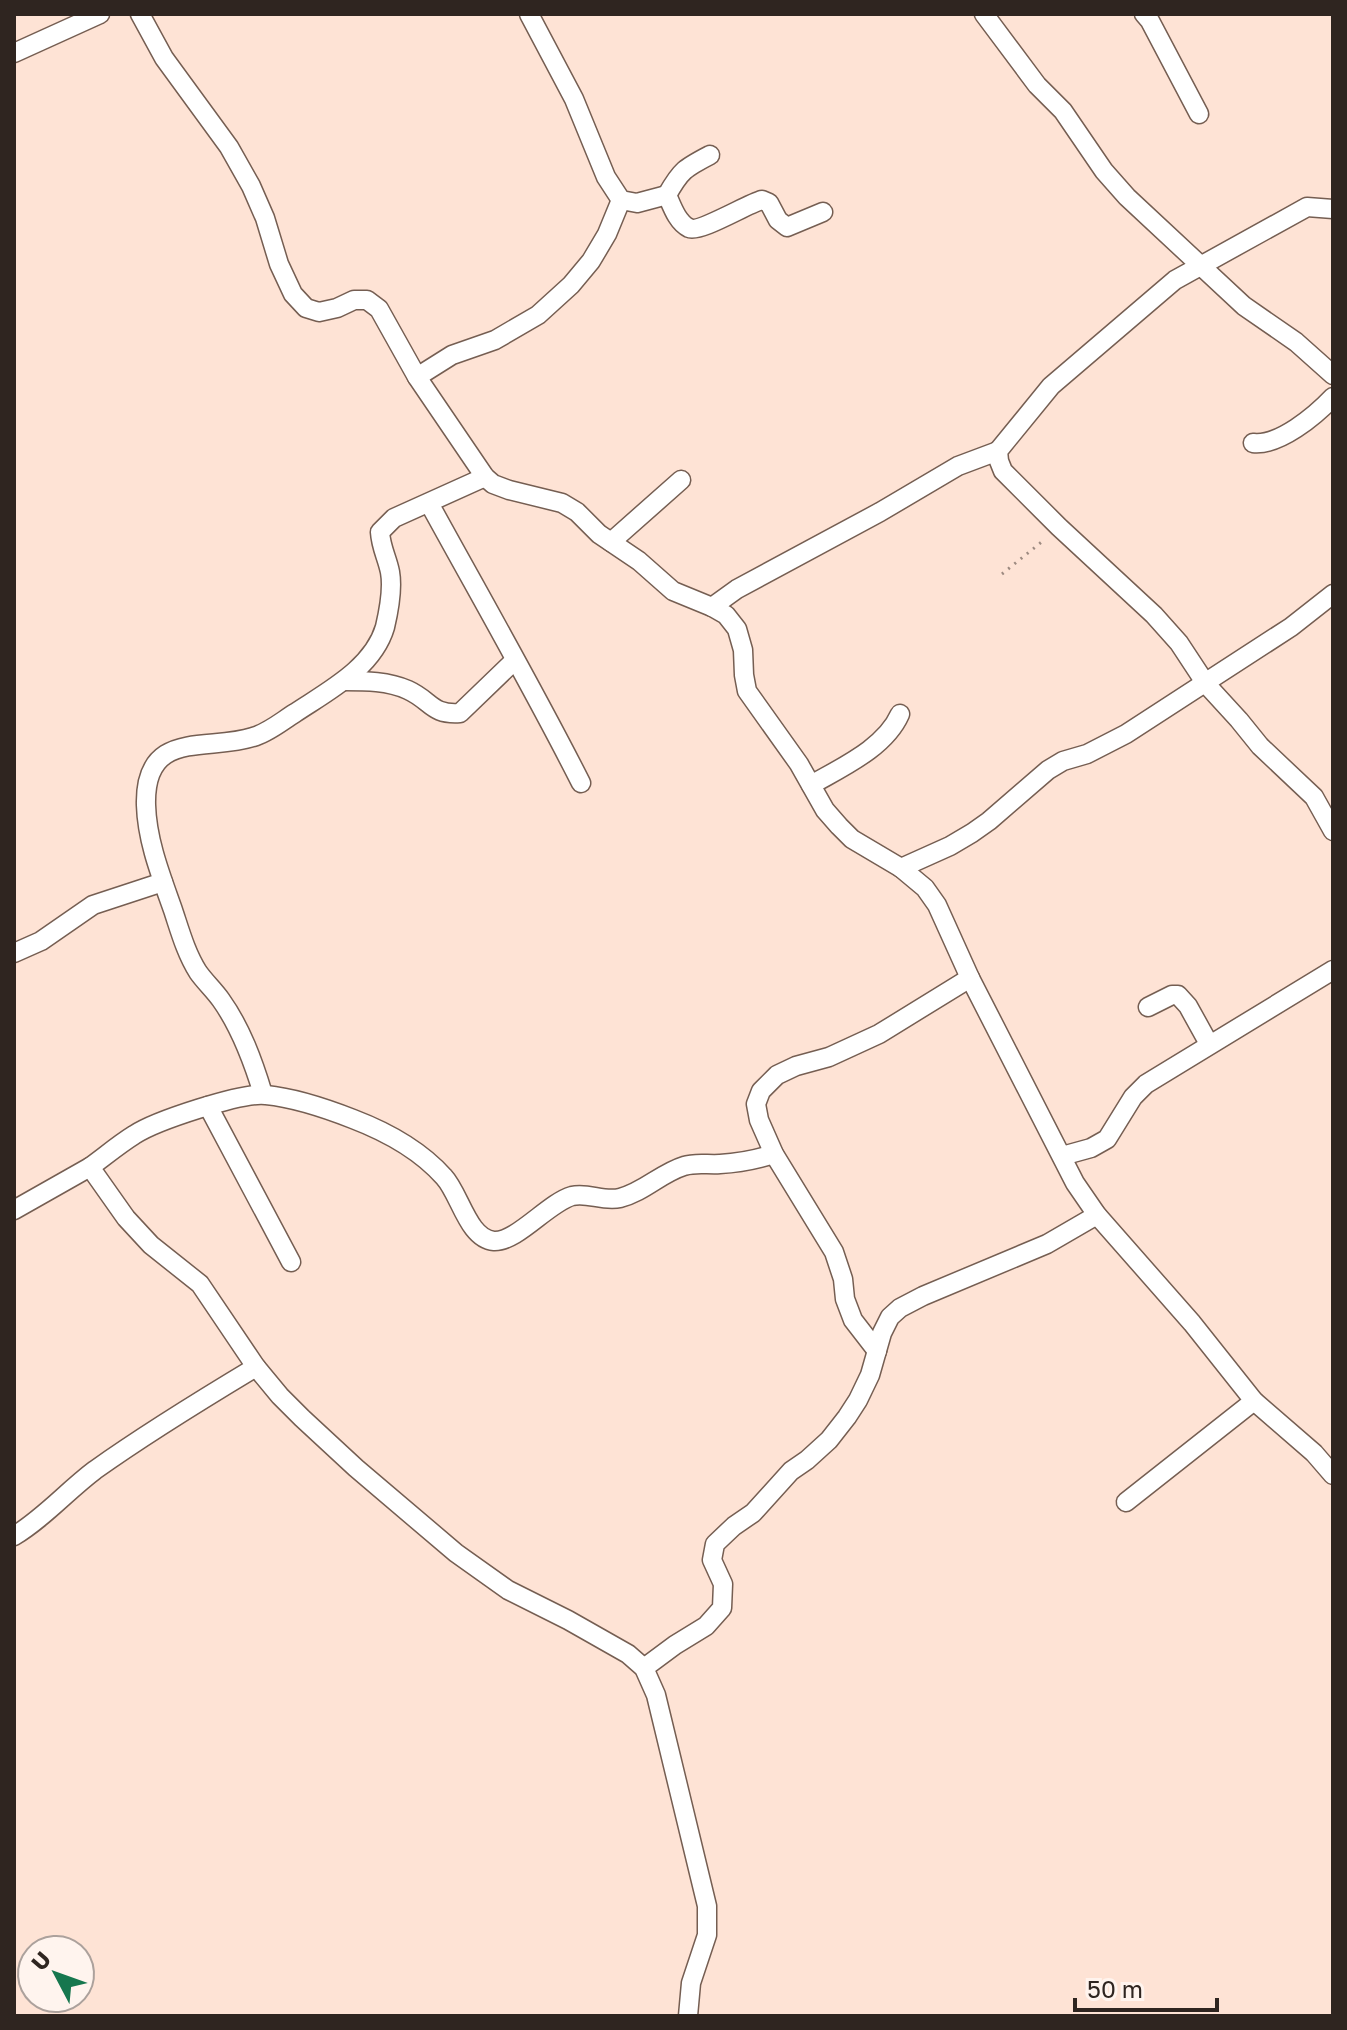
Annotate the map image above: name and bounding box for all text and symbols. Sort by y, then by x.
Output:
north arrow [16,1934,96,2014]
text: U [25,1946,56,1975]
scale bar [1075,1962,1217,2012]
text: 50 m [1087,1974,1143,2003]

